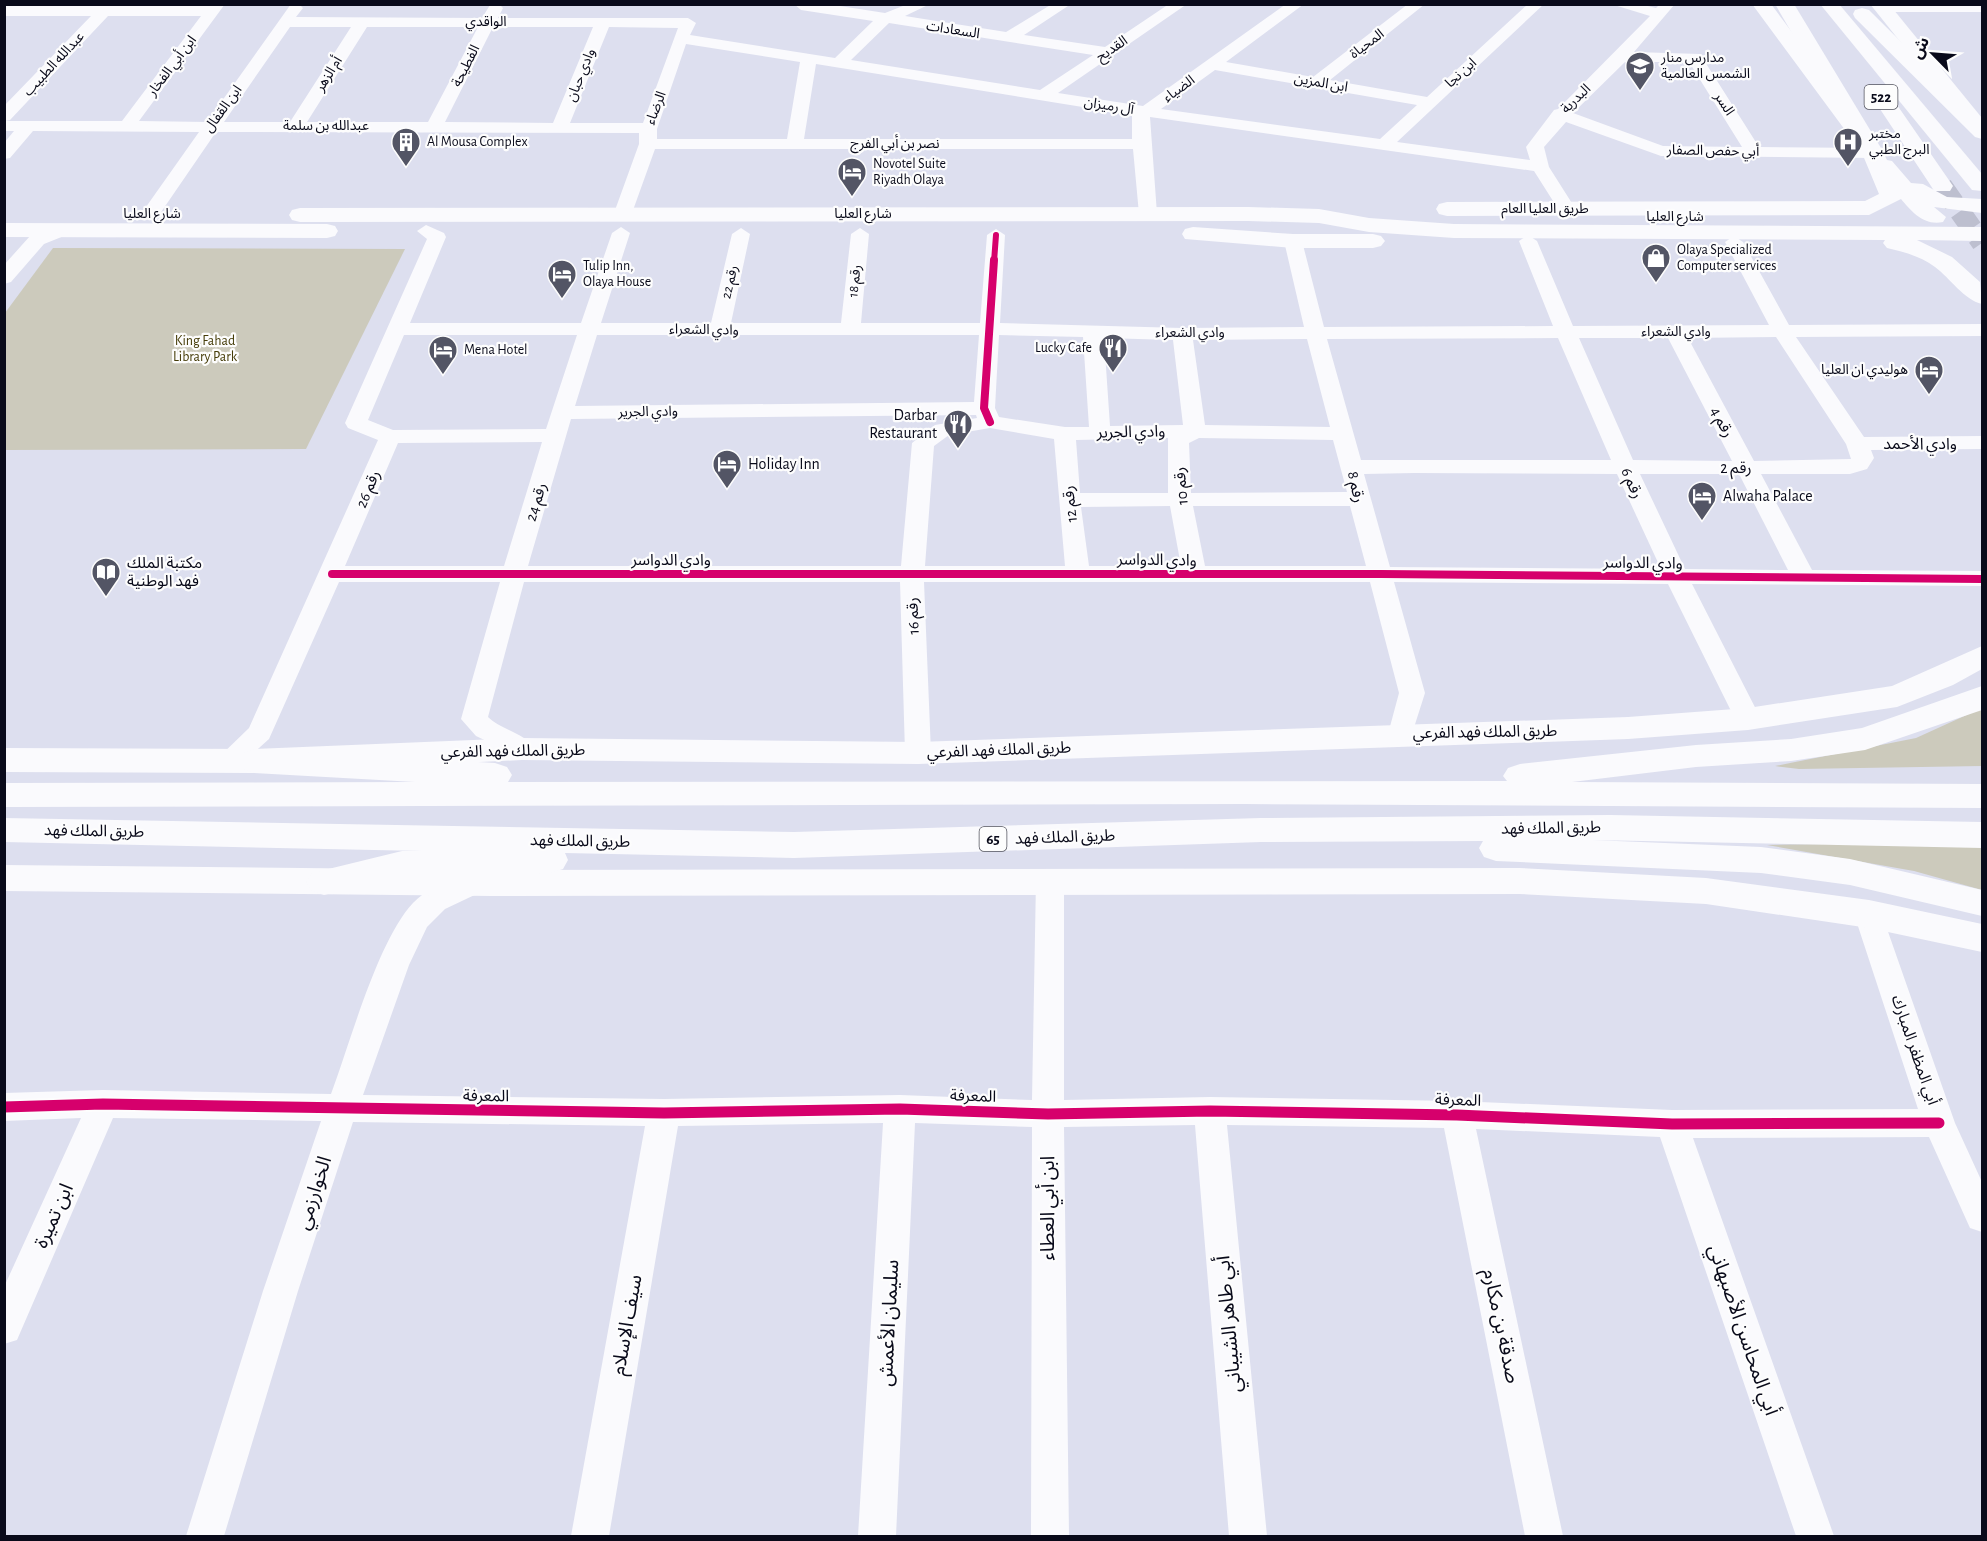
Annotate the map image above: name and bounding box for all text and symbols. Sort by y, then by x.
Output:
street label: الواقدي [465,15,507,32]
street label: السعادات [925,19,981,41]
north arrow [1903,24,1963,84]
street label: المحياة [1347,27,1387,61]
street label: عبدالله الطبيب [21,29,87,99]
street label: ابن أبي الفخار [142,32,202,101]
street label: القديح [1094,34,1132,67]
text: ش [1908,35,1933,62]
street label: الفطيحة [450,43,482,89]
street label: وادي حبان [564,46,601,105]
school or university icon: مدارس منار الشمس العالمية [1624,50,1656,92]
place label: مدارس منار الشمس العالمية [1660,51,1750,82]
street label: أم الزهر [310,52,348,96]
street label: ابن نجا [1443,56,1480,91]
street label: ابن المزين [1293,71,1349,96]
street label: الضياء [1161,73,1197,105]
street label: البدرية [1559,82,1594,117]
street label: ابن القفال [201,83,245,136]
road number: 522 [1864,85,1898,109]
street label: الرضاء [643,89,670,127]
street label: السر [1710,89,1737,119]
street label: آل رميزان [1083,94,1136,118]
street label: عبدالله بن سلمة [283,119,369,134]
building icon: Al Mousa Complex [390,126,422,168]
hospital icon: مختبر البرج الطبي [1832,126,1864,168]
place label: مختبر البرج الطبي [1868,127,1930,160]
street label: نصر بن أبي الفرج [850,134,940,154]
place label: Al Mousa Complex [427,135,528,149]
street label: أبي حفص الصفار [1666,140,1760,162]
hotel icon: Novotel Suite Riyadh Olaya [836,156,868,198]
place label: Novotel Suite Riyadh Olaya [873,157,946,187]
street label: طريق العليا العام [1501,202,1589,219]
street label: شارع العليا [123,207,181,224]
street label: شارع العليا [834,207,892,224]
street label: شارع العليا [1646,210,1704,227]
shop icon: Olaya Specialized Computer services [1640,242,1672,284]
place label: Olaya Specialized Computer services [1677,243,1776,273]
hotel icon: Tulip Inn, Olaya House [546,258,578,300]
place label: Tulip Inn, Olaya House [583,259,651,289]
street label: رقم 22 [719,264,744,301]
street label: رقم 18 [846,264,867,298]
street label: وادي الشعراء [669,322,739,341]
street label: وادي الشعراء [1641,325,1711,342]
street label: وادي الشعراء [1155,326,1225,343]
restaurant icon: Lucky Cafe [1097,332,1129,374]
park label: King Fahad Library Park [173,334,238,364]
hotel icon: Mena Hotel [427,334,459,376]
place label: Lucky Cafe [1035,341,1092,355]
place label: Mena Hotel [464,343,528,357]
hotel icon: هوليدي ان العليا [1913,354,1945,396]
place label: هوليدي ان العليا [1821,363,1908,380]
street label: وادي الجرير [617,404,678,423]
street label: رقم 4 [1704,404,1737,442]
place label: Darbar Restaurant [869,407,938,441]
restaurant icon: Darbar Restaurant [942,408,974,450]
street label: وادي الجرير [1096,423,1165,444]
street label: وادي الأحمد [1883,435,1957,456]
hotel icon: Holiday Inn [711,448,743,490]
place label: Holiday Inn [748,456,820,473]
street label: رقم 2 [1720,460,1752,480]
street label: رقم 6 [1615,465,1646,502]
street label: رقم 10 [1171,466,1195,506]
street label: رقم 26 [353,468,387,512]
street label: رقم 8 [1341,470,1367,505]
hotel icon: Alwaha Palace [1686,480,1718,522]
street label: رقم 24 [523,481,553,524]
street label: رقم 12 [1060,484,1084,523]
place label: Alwaha Palace [1723,488,1813,504]
street label: وادي الدواسر [1116,551,1197,572]
street label: وادي الدواسر [630,552,711,572]
street label: وادي الدواسر [1602,554,1683,575]
place label: مكتبة الملك فهد الوطنية [127,555,202,590]
library icon: مكتبة الملك فهد الوطنية [90,556,122,598]
street label: رقم 16 [904,597,926,635]
street label: طريق الملك فهد الفرعي [1413,723,1558,745]
street label: طريق الملك فهد الفرعي [927,739,1072,764]
street label: طريق الملك فهد الفرعي [441,742,586,764]
street label: طريق الملك فهد [1501,819,1601,839]
street label: طريق الملك فهد [44,822,144,842]
road number: 65 [980,827,1006,851]
street label: طريق الملك فهد [1015,827,1116,849]
street label: طريق الملك فهد [530,832,630,852]
street label: أبي المظفر المبارك [1885,992,1943,1108]
street label: المعرفة [950,1087,996,1106]
street label: المعرفة [463,1088,509,1105]
street label: المعرفة [1435,1091,1481,1110]
street label: الخوارزمي [293,1154,340,1234]
street label: ابن أبي العطاء [1035,1156,1063,1260]
street label: ابن تميرة [31,1181,78,1252]
street label: أبي المحاسن الأصبهاني [1700,1241,1784,1419]
street label: أبي طاهر الشيباني [1211,1254,1250,1394]
street label: سليمان الأعمش [875,1259,903,1387]
street label: صدقة بن مكارم [1475,1267,1523,1386]
street label: سيف الإسلام [608,1273,650,1378]

